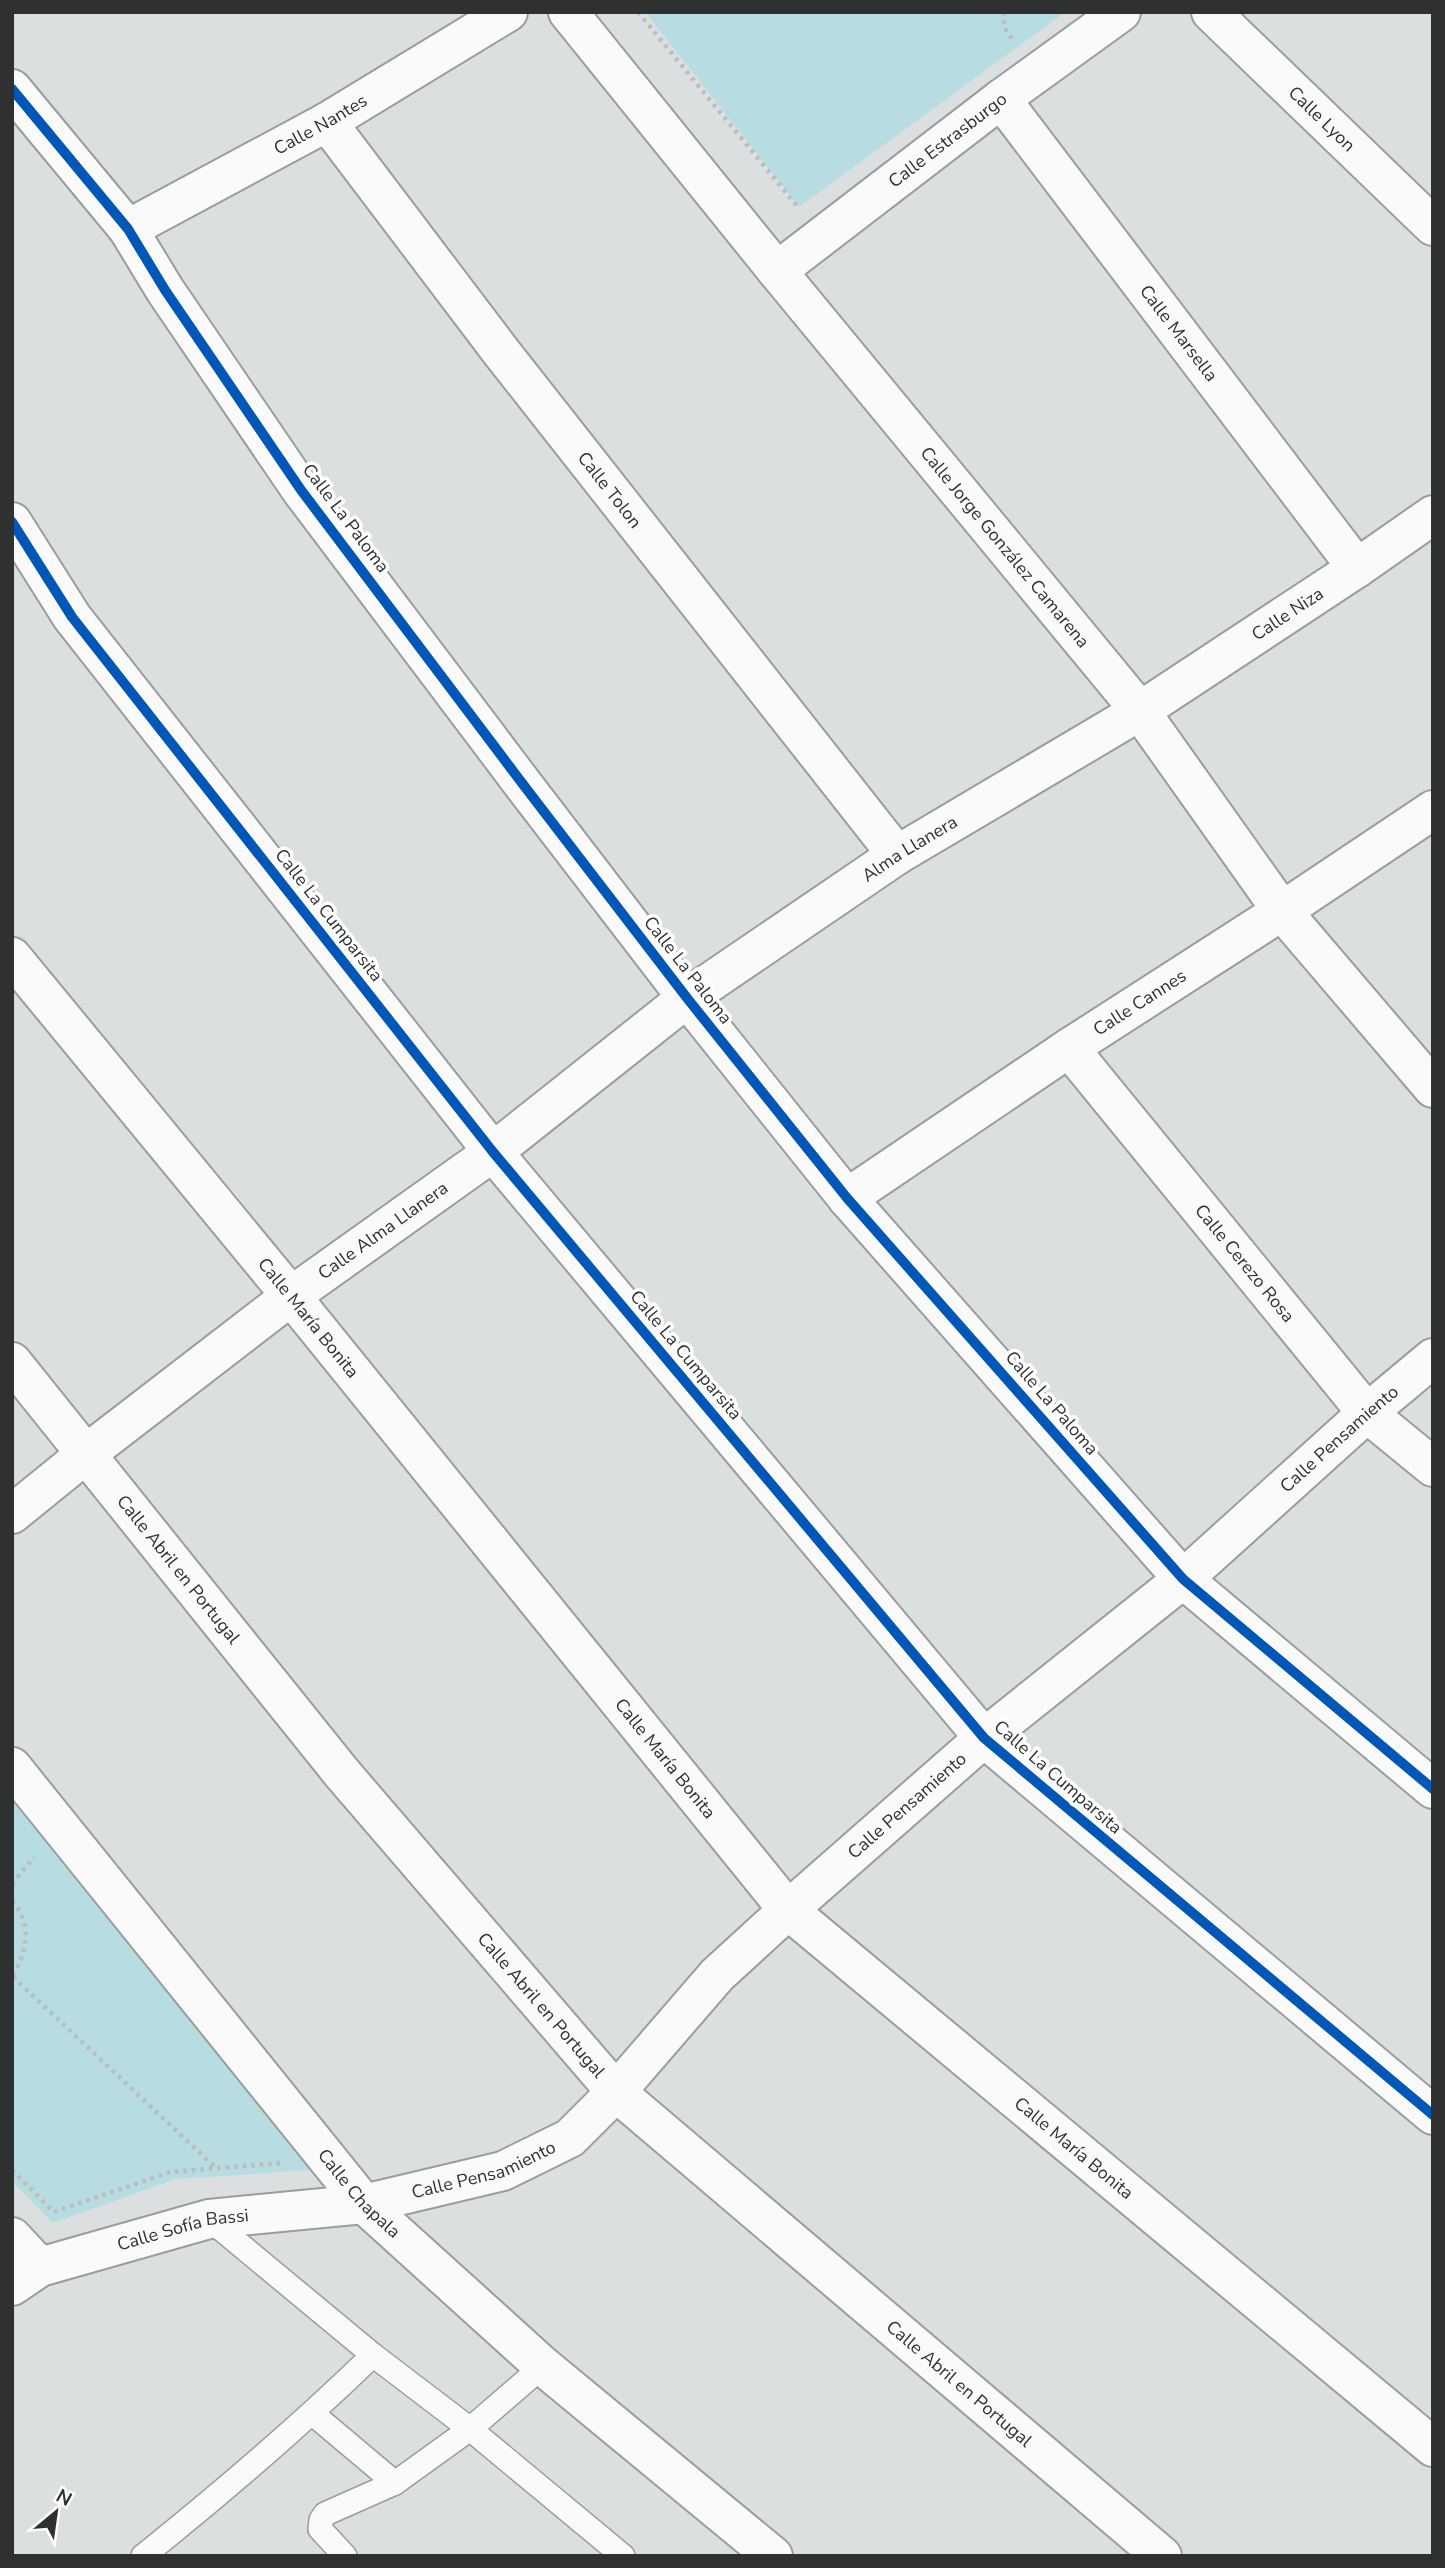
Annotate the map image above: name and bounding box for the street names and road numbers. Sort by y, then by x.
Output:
street label: Calle Lyon [1283,81,1361,157]
street label: Calle Estrasburgo [883,87,1012,193]
street label: Calle Nantes [270,88,372,160]
street label: Calle Marsella [1134,280,1223,387]
street label: Calle Jorge González Camarena [915,442,1095,653]
street label: Calle Tolon [572,447,647,533]
street label: Calle La Paloma [297,459,395,577]
street label: Calle Niza [1247,581,1328,646]
street label: Alma Llanera [857,810,962,888]
street label: Calle La Cumparsita [270,844,388,986]
street label: Calle La Paloma [638,911,738,1029]
street label: Calle Cannes [1089,964,1191,1041]
street label: Calle Alma Llanera [313,1176,453,1285]
street label: Calle Cerezo Rosa [1189,1199,1300,1327]
street label: Calle María Bonita [252,1253,365,1383]
street label: Calle La Cumparsita [625,1285,747,1425]
street label: Calle La Paloma [1000,1346,1104,1460]
street label: Calle Pensamiento [1275,1380,1403,1498]
street label: Calle Abril en Portugal [111,1490,246,1650]
street label: Calle María Bonita [609,1693,721,1824]
street label: Calle La Cumparsita [989,1715,1127,1839]
street label: Calle Pensamiento [842,1747,972,1864]
street label: Calle Abril en Portugal [472,1927,611,2083]
street label: Calle María Bonita [1009,2091,1139,2205]
street label: Calle Pensamiento [409,2135,560,2204]
street label: Calle Chapala [312,2144,406,2243]
street label: Calle Sofía Bassi [114,2203,250,2256]
street label: Calle Abril en Portugal [881,2315,1038,2453]

